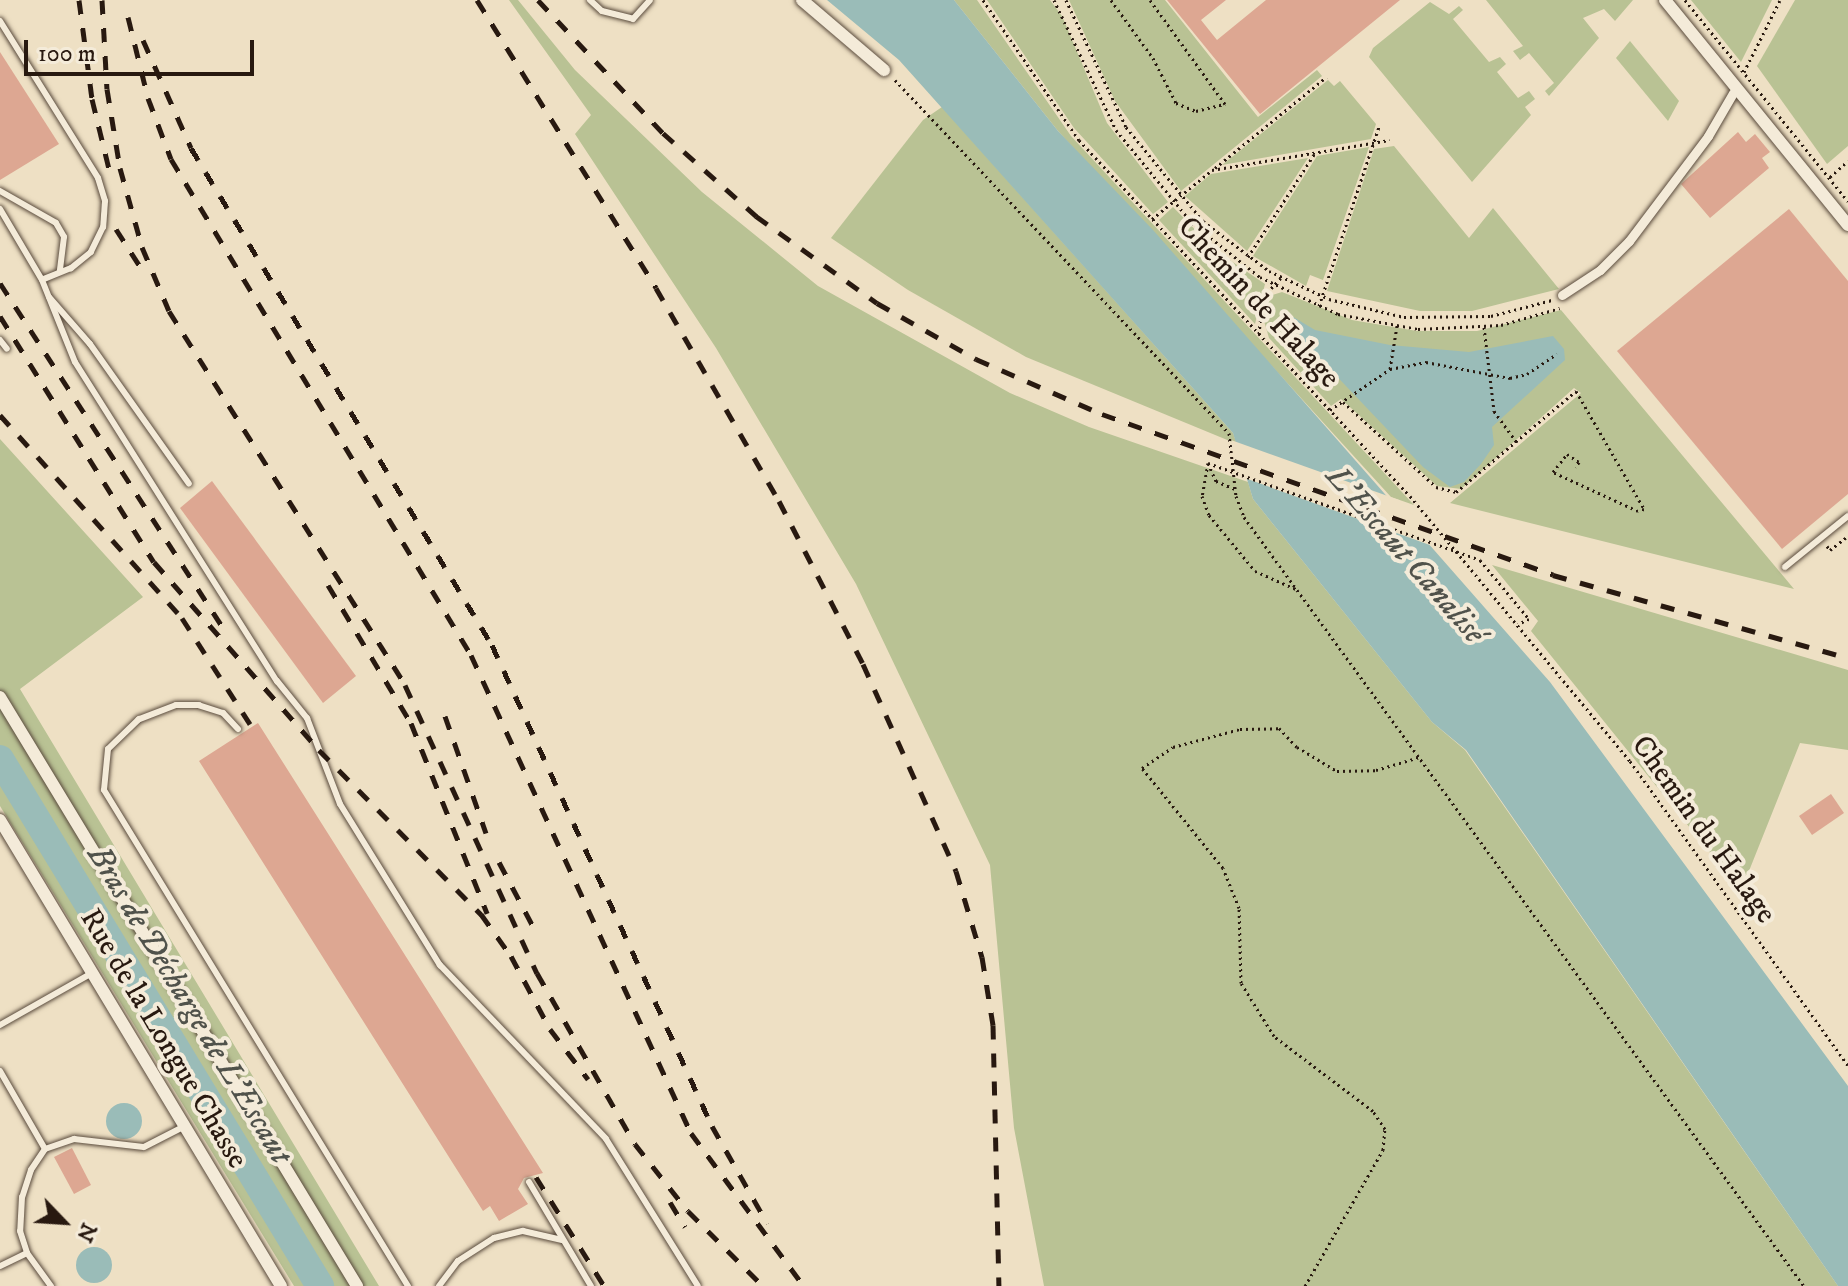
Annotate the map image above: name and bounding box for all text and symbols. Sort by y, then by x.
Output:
scale bar [28,24,258,74]
text: 100 m [38,39,96,69]
street label: Chemin de Halage [1169,210,1347,396]
water label: L'Escaut Canalisé [1317,458,1493,652]
street label: Chemin du Halage [1623,729,1783,931]
water label: Bras de Décharge de L'Escaut [79,839,299,1171]
street label: Rue de la Longue Chasse [71,903,255,1175]
north arrow [24,1182,104,1262]
text: N [70,1218,102,1246]

